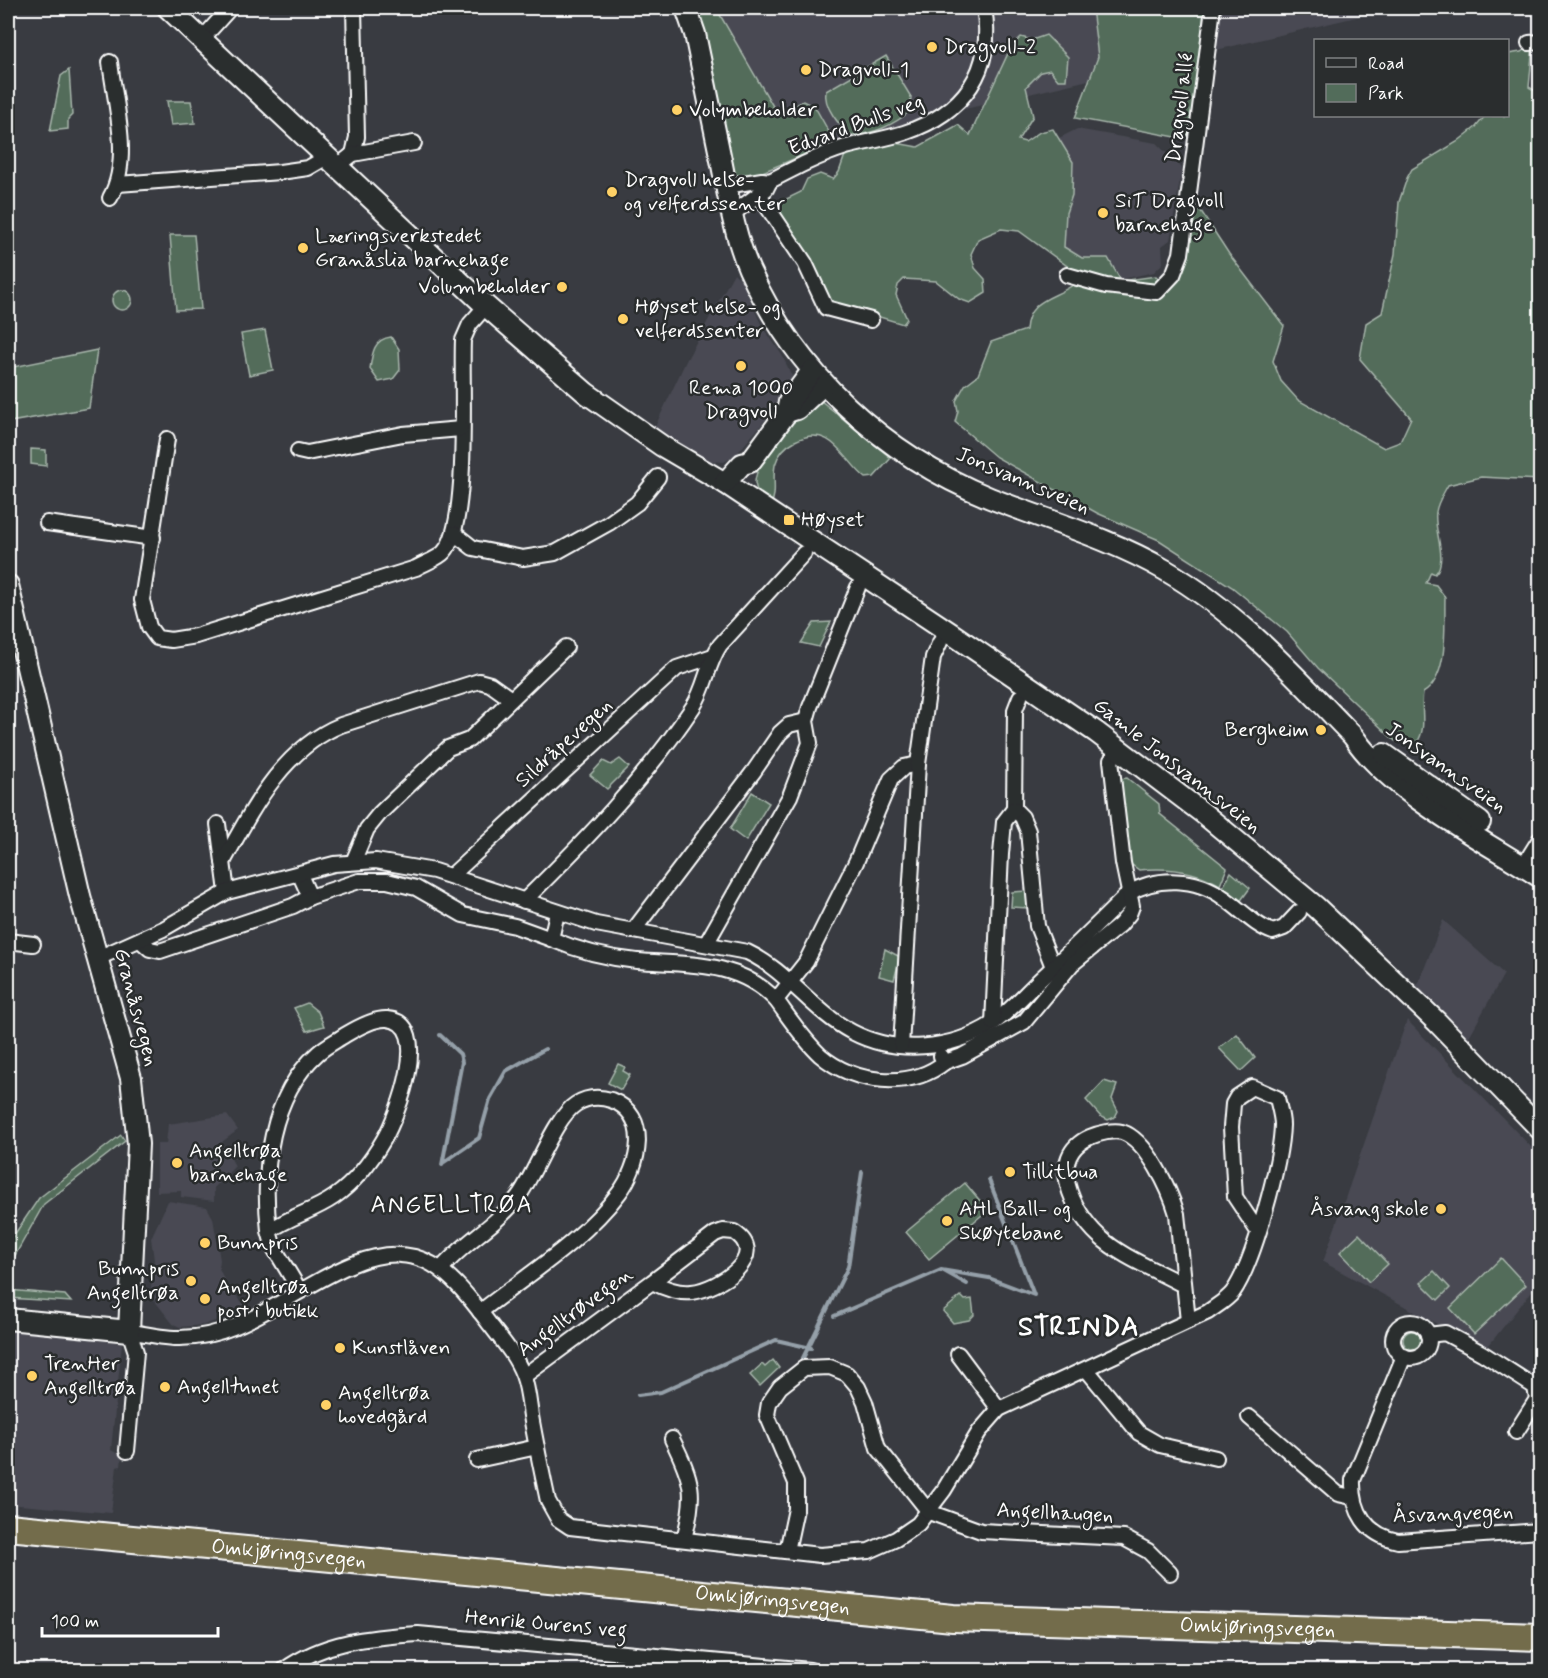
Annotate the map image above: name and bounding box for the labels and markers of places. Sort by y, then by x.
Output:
place label: Dragvoll-2 [944,33,1036,62]
marker: Dragvoll-2 [925,40,939,54]
place label: Dragvoll-1 [818,56,909,85]
marker: Dragvoll-1 [799,63,813,77]
place label: Volymbeholder [689,96,817,124]
marker: Volymbeholder [670,103,684,117]
place label: Dragvoll helse- og velferdssenter [624,166,785,218]
marker: Dragvoll helse- og velferdssenter [605,185,619,199]
place label: SiT Dragvoll barnehage [1115,187,1224,241]
marker: SiT Dragvoll barnehage [1096,206,1110,220]
place label: Læringsverkstedet Granåslia barnehage [315,222,509,276]
marker: Læringsverkstedet Granåslia barnehage [296,241,310,255]
place label: Volumbeholder [418,273,550,301]
marker: Volumbeholder [555,280,569,294]
place label: Høyset helse- og velferdssenter [635,293,781,345]
marker: Høyset helse- og velferdssenter [616,312,630,326]
marker: Rema 1000 Dragvoll [734,359,748,373]
place label: Rema 1000 Dragvoll [689,374,793,427]
place label: Høyset [801,506,865,534]
marker: Høyset [782,513,796,527]
place label: Bergheim [1225,716,1309,745]
marker: Bergheim [1314,723,1328,737]
place label: Angelltrøa barnehage [189,1137,287,1191]
marker: Angelltrøa barnehage [170,1156,184,1170]
place label: Tillitbua [1022,1158,1098,1186]
marker: Tillitbua [1003,1165,1017,1179]
place label: AHL Ball- og Skøytebane [959,1195,1071,1247]
place label: Åsvang skole [1310,1195,1429,1223]
marker: Åsvang skole [1434,1202,1448,1216]
marker: AHL Ball- og Skøytebane [940,1214,954,1228]
place label: Bunnpris [217,1229,298,1257]
marker: Bunnpris [198,1236,212,1250]
place label: Bunnpris Angelltrøa [87,1255,179,1309]
place label: Angelltrøa post i butikk [217,1273,319,1325]
marker: Bunnpris Angelltrøa [184,1274,198,1288]
marker: Angelltrøa post i butikk [198,1292,212,1306]
place label: Kunstlåven [352,1334,451,1362]
marker: Kunstlåven [333,1341,347,1355]
place label: TrenHer Angelltrøa [44,1350,136,1404]
marker: TrenHer Angelltrøa [25,1369,39,1383]
place label: Angelltunet [177,1373,279,1403]
place label: Angelltrøa hovedgård [338,1379,430,1432]
marker: Angelltunet [158,1380,172,1394]
marker: Angelltrøa hovedgård [319,1398,333,1412]

